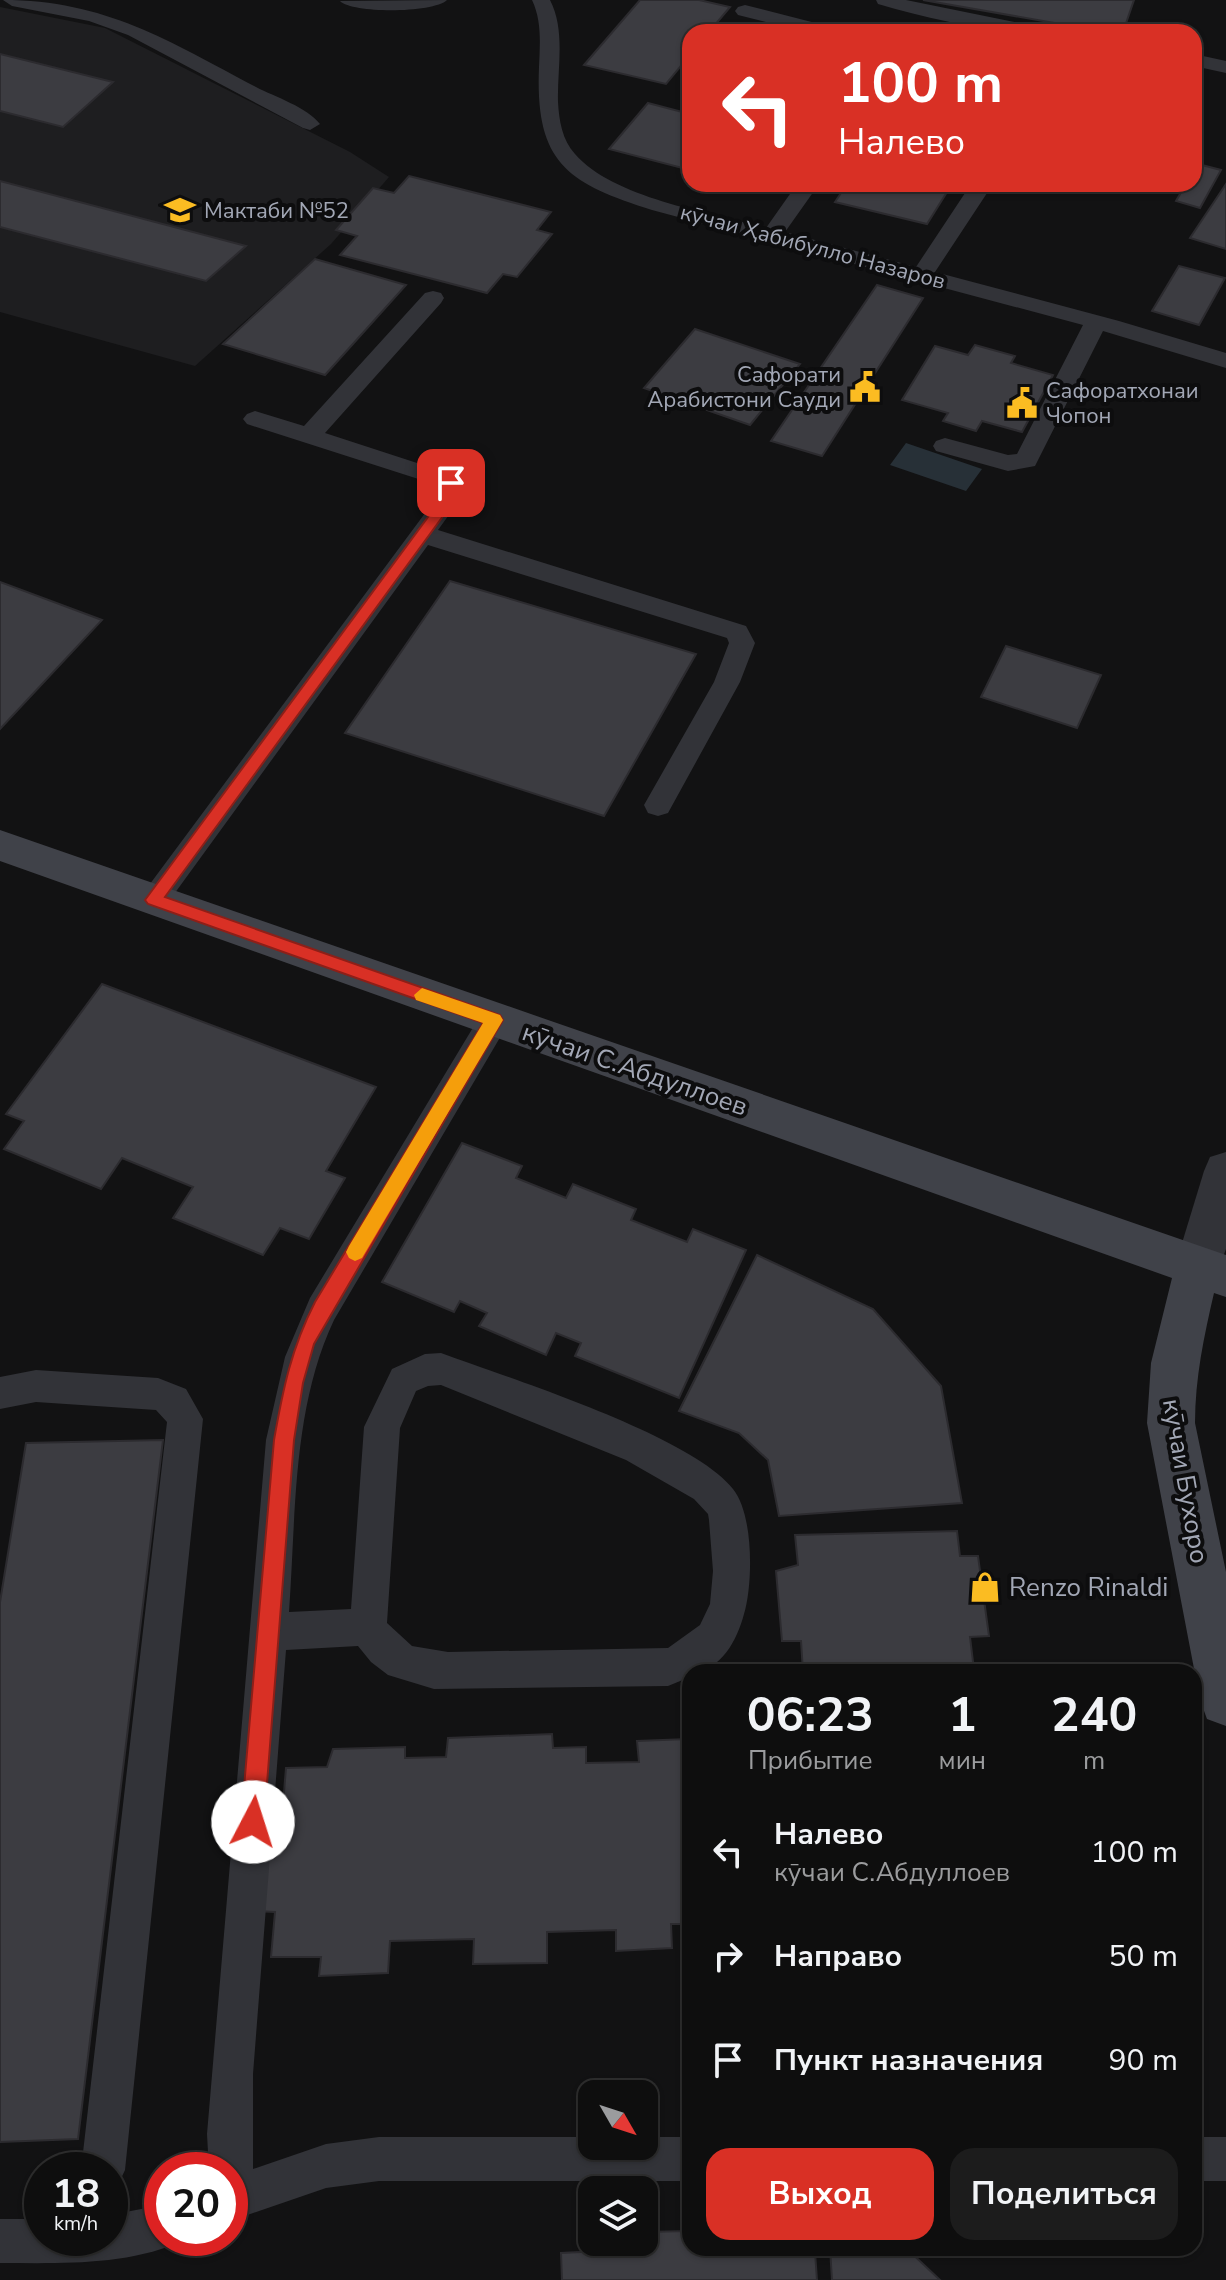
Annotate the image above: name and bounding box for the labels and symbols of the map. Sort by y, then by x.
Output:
school or university icon: Мактаби №52 [163,193,197,227]
place label: Мактаби №52 [204,196,349,226]
street label: кӯчаи Ҳабибулло Назаров [677,197,949,297]
place label: Сафорати Арабистони Сауди [647,360,841,415]
public building icon: Сафорати Арабистони Сауди [848,370,882,404]
place label: Сафоратхонаи Чопон [1046,376,1199,431]
public building icon: Сафоратхонаи Чопон [1005,386,1039,420]
pin [417,449,485,517]
street label: кӯчаи С.Абдуллоев [518,1015,752,1124]
street label: кӯчаи Бухоро [1154,1396,1217,1566]
shop icon: Renzo Rinaldi [968,1570,1002,1604]
place label: Renzo Rinaldi [1009,1570,1168,1605]
position arrow [211,1780,295,1864]
north arrow [578,2080,658,2160]
speed limit sign: 20 [144,2152,248,2256]

